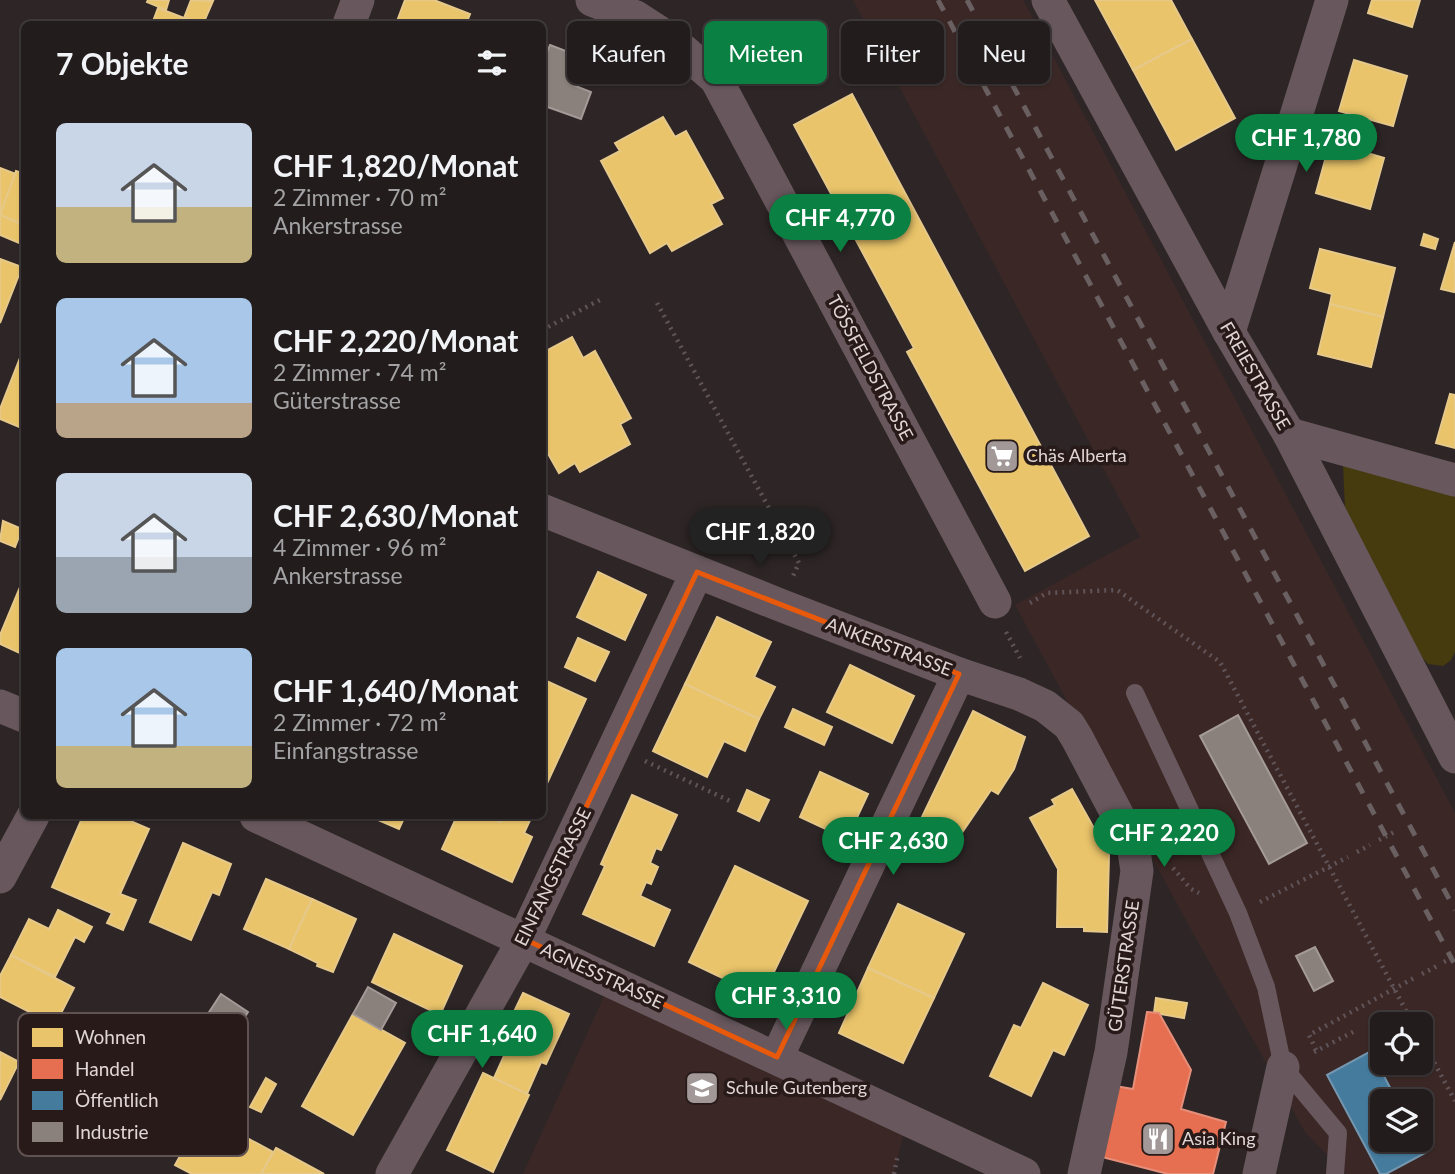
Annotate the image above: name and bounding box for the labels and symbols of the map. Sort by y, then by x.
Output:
pin: CHF 1,780 [1226,114,1386,174]
pin: CHF 4,770 [760,194,920,254]
street label: TÖSSFELDSTRASSE [823,291,918,444]
street label: FREIESTRASSE [1216,318,1296,433]
supermarket icon: Chäs Alberta [983,437,1021,475]
place label: Chäs Alberta [1026,444,1127,466]
pin: CHF 1,820 [680,508,840,568]
street label: ANKERSTRASSE [823,612,956,680]
street label: EINFANGSTRASSE [509,804,595,949]
pin: CHF 2,220 [1084,810,1244,869]
pin: CHF 2,630 [813,818,973,877]
street label: GÜTERSTRASSE [1103,899,1143,1033]
street label: AGNESSTRASSE [538,937,667,1013]
pin: CHF 3,310 [706,972,866,1032]
pin: CHF 1,640 [402,1010,562,1070]
legend [18,1013,248,1156]
text: Wohnen [75,1025,146,1048]
text: Handel [75,1057,134,1080]
school or university icon: Schule Gutenberg [683,1069,721,1107]
place label: Schule Gutenberg [726,1076,867,1098]
text: Öffentlich [75,1088,159,1111]
text: Industrie [75,1120,149,1143]
restaurant icon: Asia King [1139,1120,1177,1158]
place label: Asia King [1182,1127,1256,1149]

